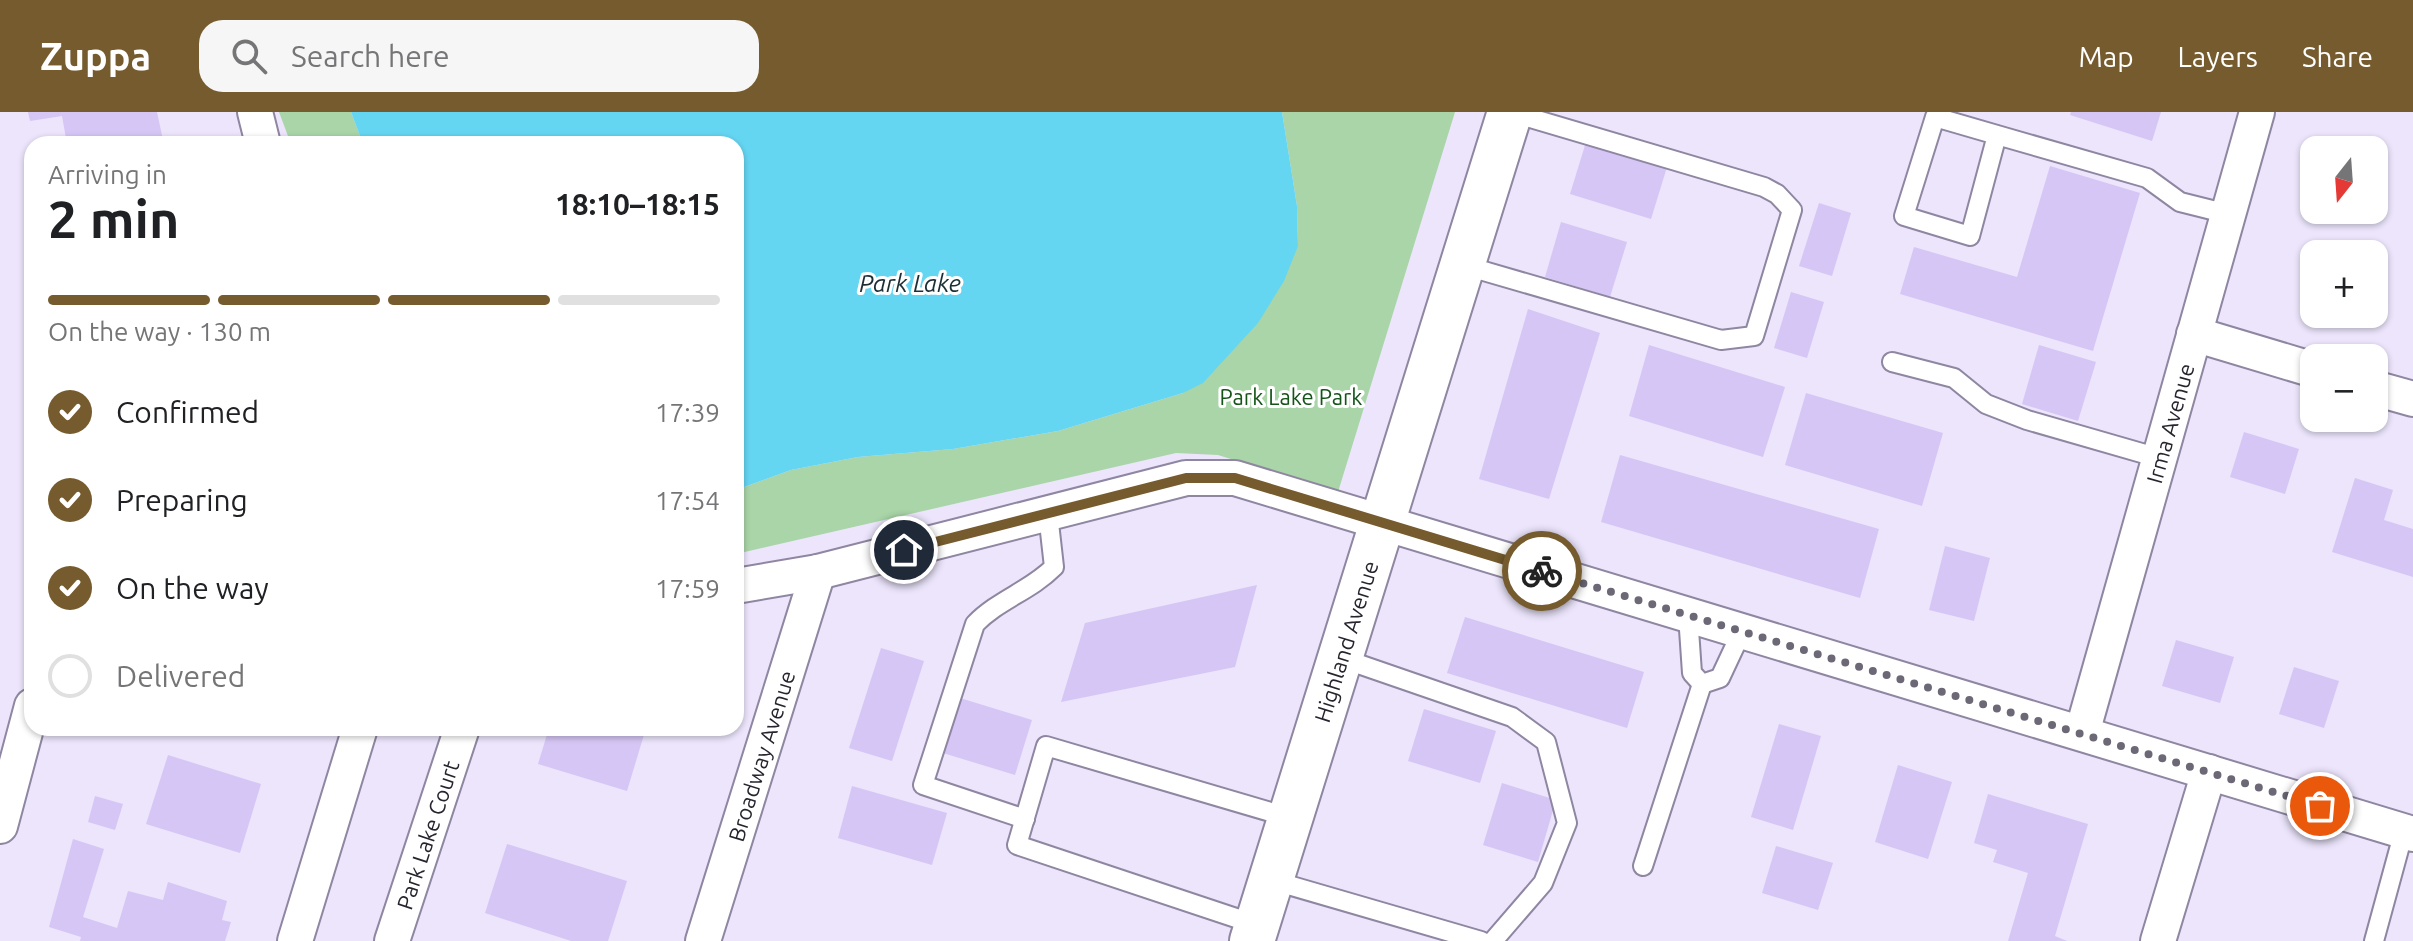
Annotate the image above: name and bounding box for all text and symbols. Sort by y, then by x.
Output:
search box [199,20,759,92]
icon: search [227,34,271,78]
text: Zuppa [40,35,151,77]
text: Search here [291,39,450,73]
text: Map [2078,41,2134,72]
text: Layers [2178,41,2258,72]
text: Share [2302,41,2373,72]
north arrow [2300,136,2388,224]
map controls [2300,136,2388,432]
text: Arriving in [48,160,167,189]
text: 18:10–18:15 [555,187,720,221]
text: 2 min [48,190,179,248]
button: + [2300,240,2388,328]
water label: Park Lake [859,270,961,297]
text: On the way · 130 m [48,317,271,346]
button: − [2300,344,2388,432]
street label: Irma Avenue [2141,360,2198,486]
park label: Park Lake Park [1220,384,1362,409]
icon: check [48,390,92,434]
text: Confirmed [116,395,259,429]
text: 17:39 [655,398,720,427]
icon: check [48,478,92,522]
text: Preparing [116,483,248,517]
text: 17:54 [655,486,720,515]
pin [870,516,938,584]
icon: home [882,528,926,572]
courier [1502,531,1582,611]
icon: bike [1520,549,1564,593]
street label: Highland Avenue [1308,557,1382,725]
icon: check [48,566,92,610]
text: On the way [116,571,269,605]
text: 17:59 [655,574,720,603]
text: Delivered [116,659,245,693]
street label: Broadway Avenue [722,667,799,844]
street label: Park Lake Court [391,757,463,912]
pin [2286,772,2354,840]
icon: bag [2298,784,2342,828]

